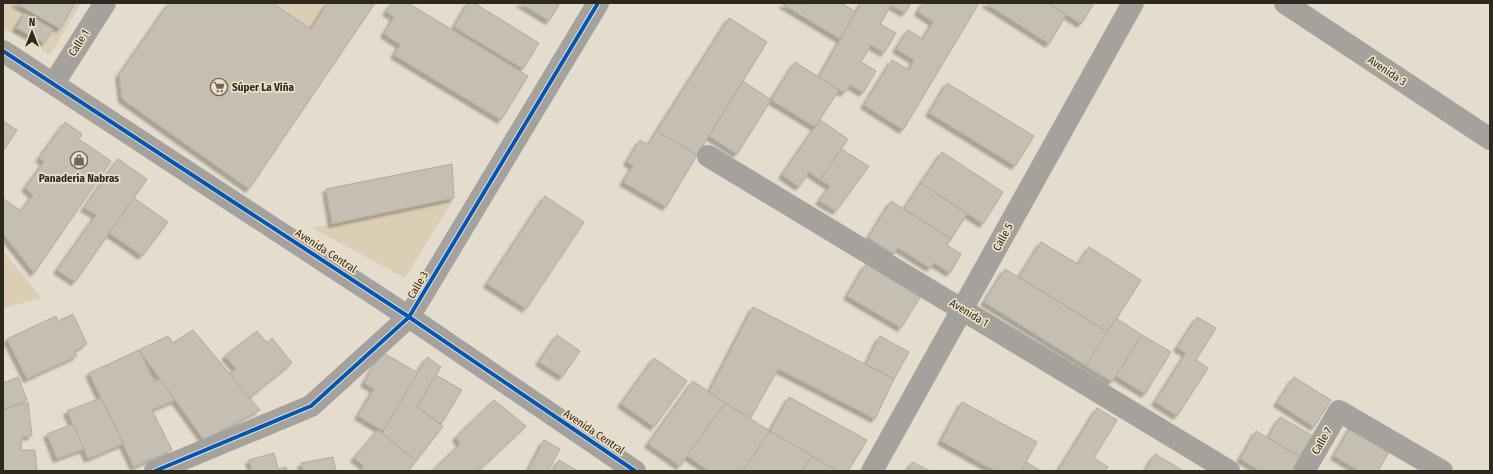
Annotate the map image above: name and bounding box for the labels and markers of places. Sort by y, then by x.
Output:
supermarket icon: Súper La Viña [209,77,229,97]
place label: Súper La Viña [232,81,294,94]
shop icon: Panadería Nabras [69,150,89,170]
place label: Panadería Nabras [39,172,119,185]

